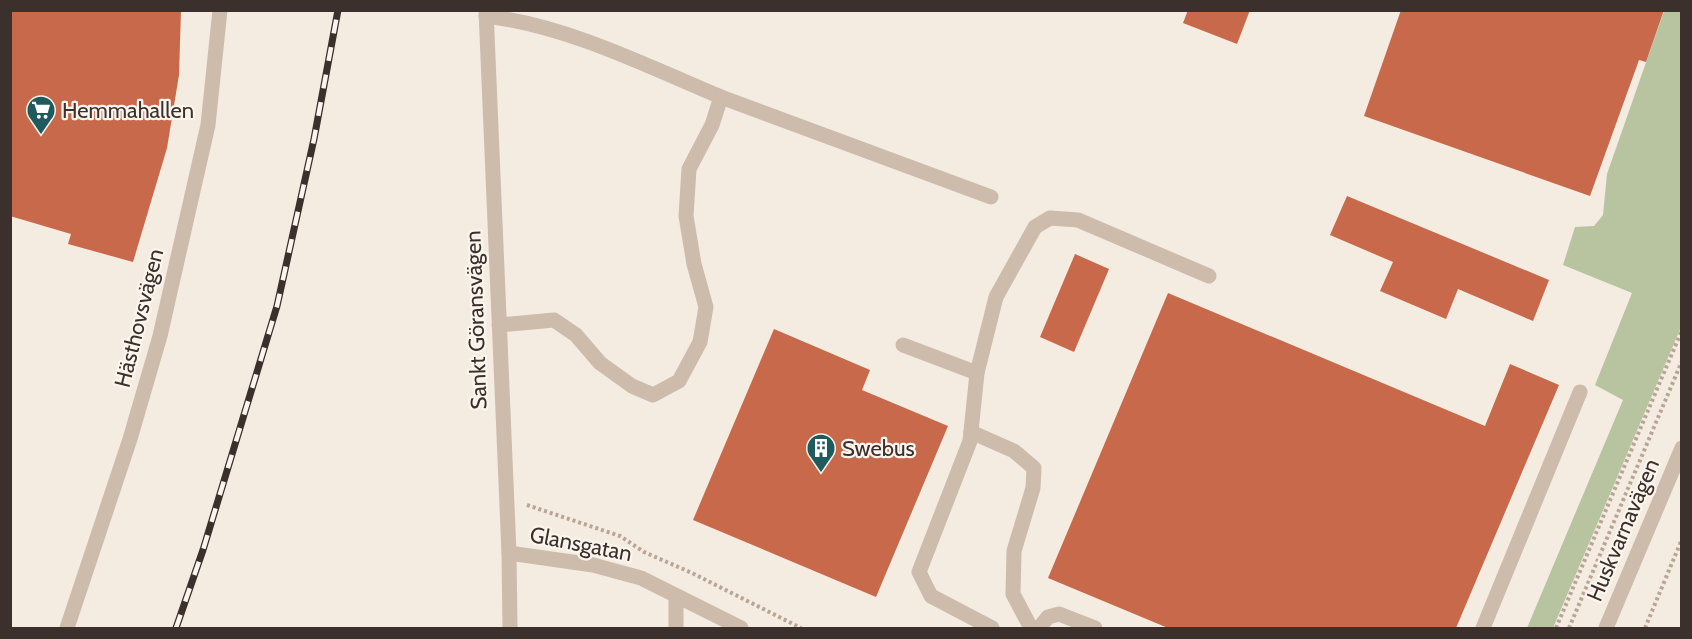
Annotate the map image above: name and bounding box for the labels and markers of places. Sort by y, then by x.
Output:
supermarket icon: Hemmahallen [25,94,57,136]
place label: Hemmahallen [62,97,194,124]
building icon: Swebus [805,432,837,474]
place label: Swebus [842,435,915,462]

